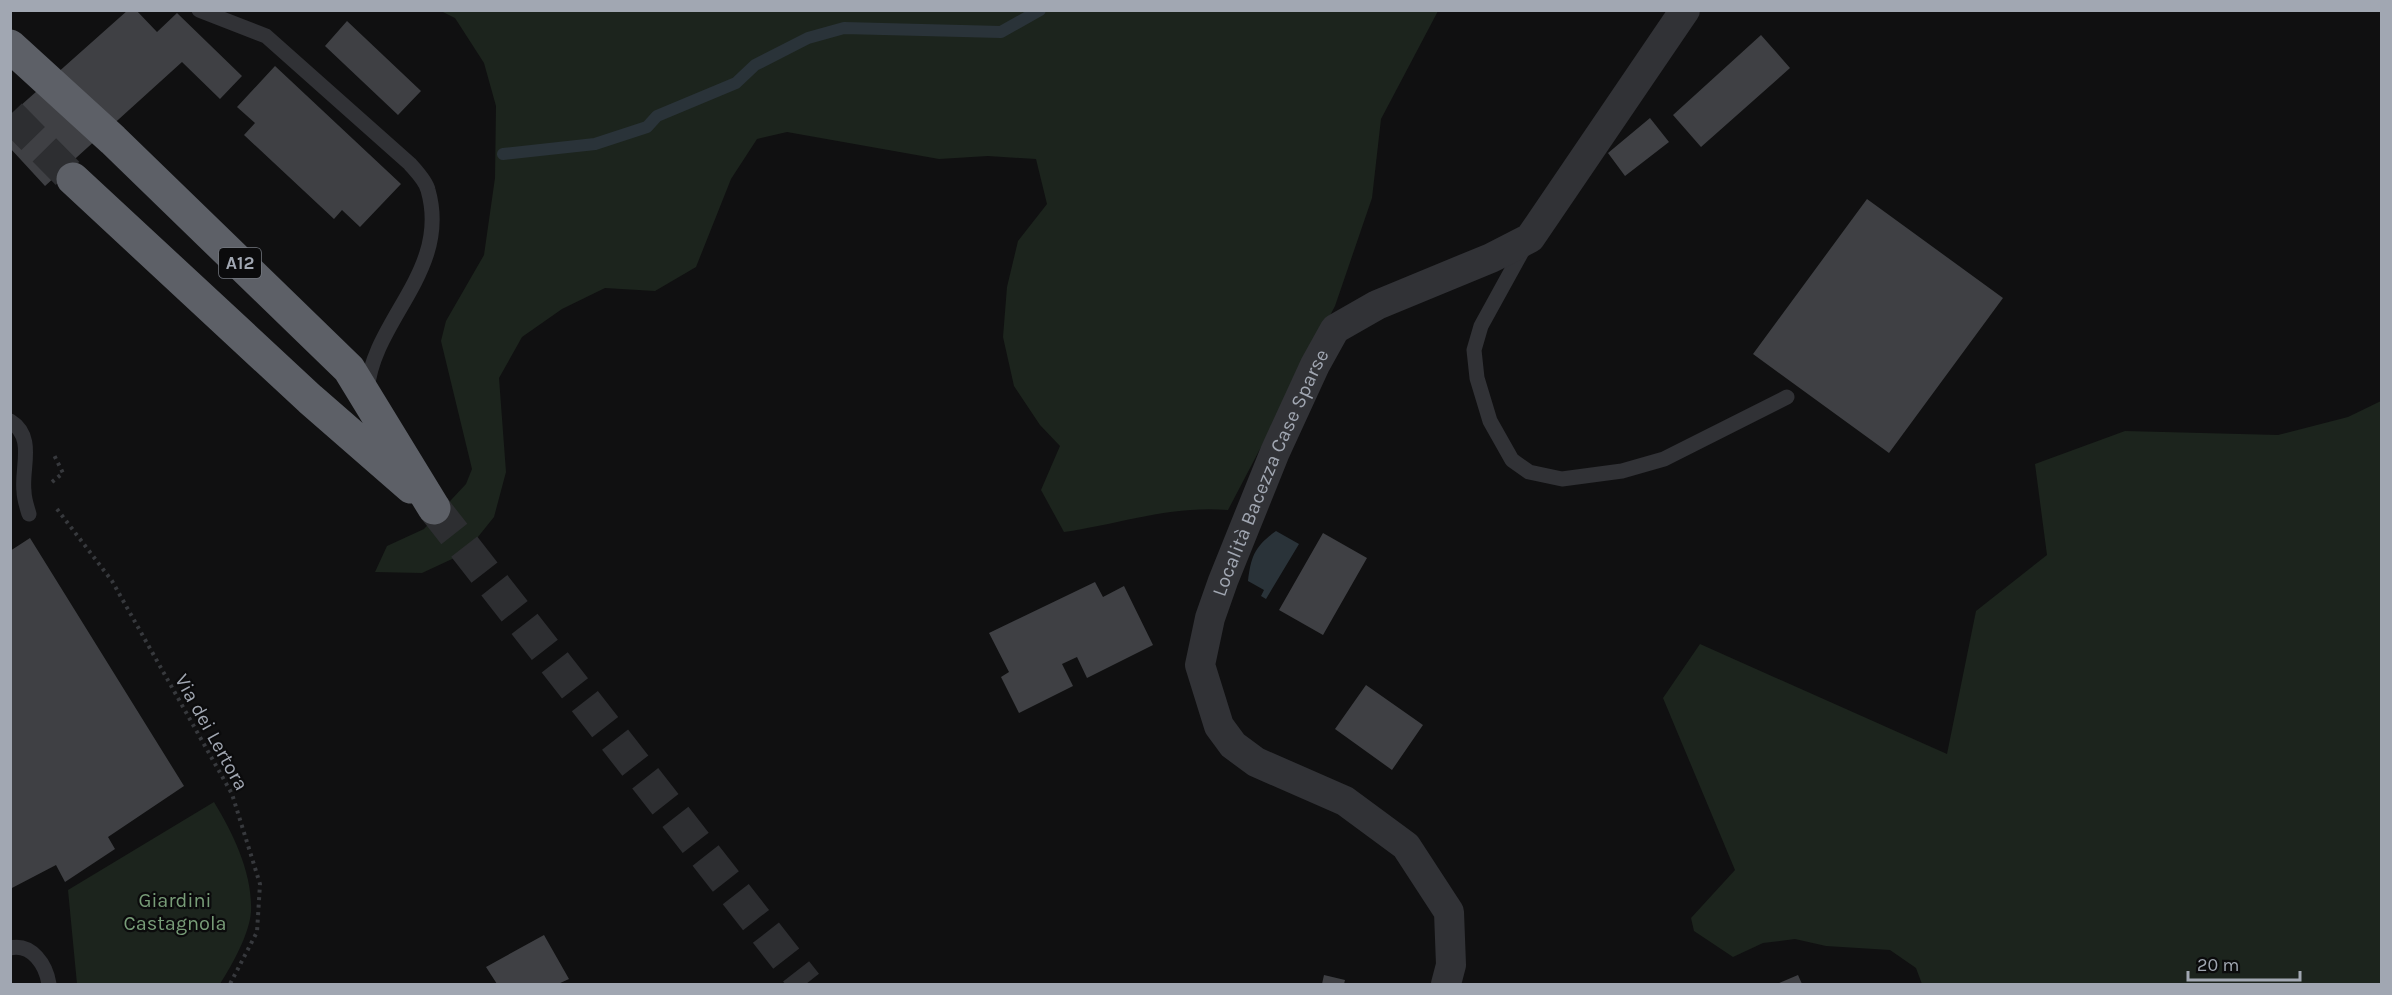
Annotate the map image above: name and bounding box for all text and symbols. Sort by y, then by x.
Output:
road number: A12 [219,248,261,278]
street label: Località Bacezza Case Sparse [1208,345,1334,599]
street label: Via dei Lertora [170,670,253,794]
park label: Giardini Castagnola [123,889,227,935]
scale bar [2188,944,2300,982]
text: 20 m [2197,954,2239,976]

